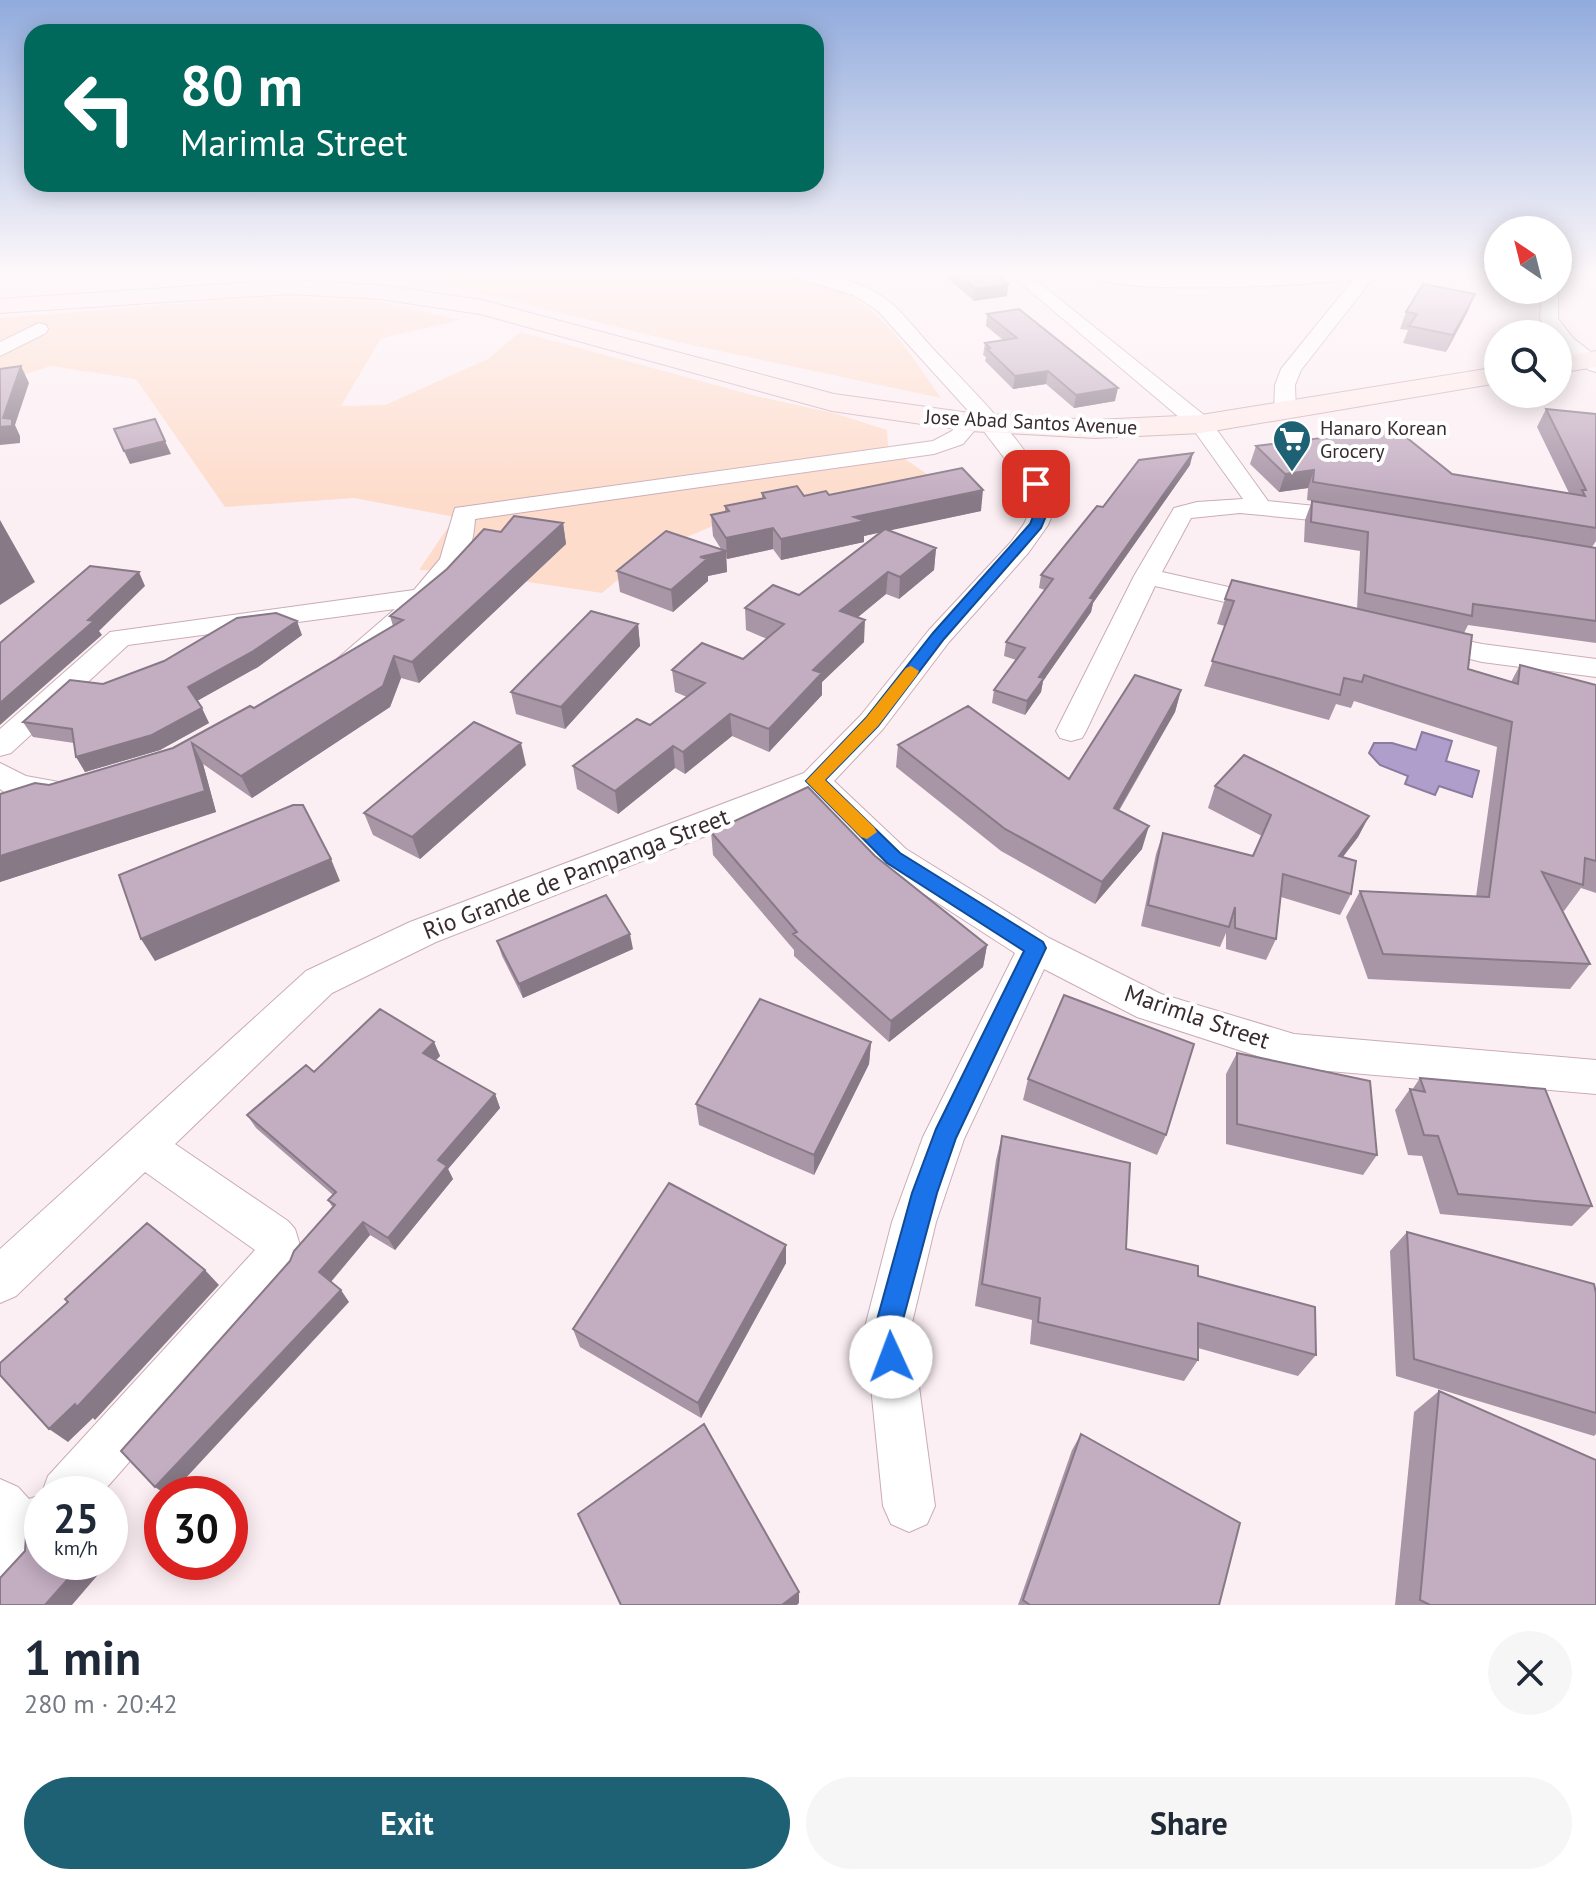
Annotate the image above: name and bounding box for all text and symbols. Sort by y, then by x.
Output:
text: 80 m [180,49,303,121]
icon: left [48,56,152,160]
text: Marimla Street [180,119,407,166]
north arrow [1484,216,1572,304]
map controls [1484,216,1572,408]
button: search [1484,320,1572,408]
street label: Jose Abad Santos Avenue [923,403,1138,441]
place label: Hanaro Korean Grocery [1320,415,1447,464]
supermarket icon: Hanaro Korean Grocery [1271,418,1313,473]
pin [1002,450,1070,518]
icon: arrive [1014,462,1058,506]
street label: Rio Grande de Pampanga Street [418,801,733,946]
street label: Marimla Street [1120,977,1274,1056]
position arrow [849,1315,933,1399]
speed limit sign: 30 [144,1476,248,1580]
text: 25 [53,1492,99,1544]
text: km/h [54,1535,98,1561]
text: 1 min [24,1626,141,1688]
button: close [1488,1631,1572,1715]
text: 280 m · 20:42 [24,1687,178,1720]
button: Exit [24,1777,790,1869]
button: Share [806,1777,1572,1869]

